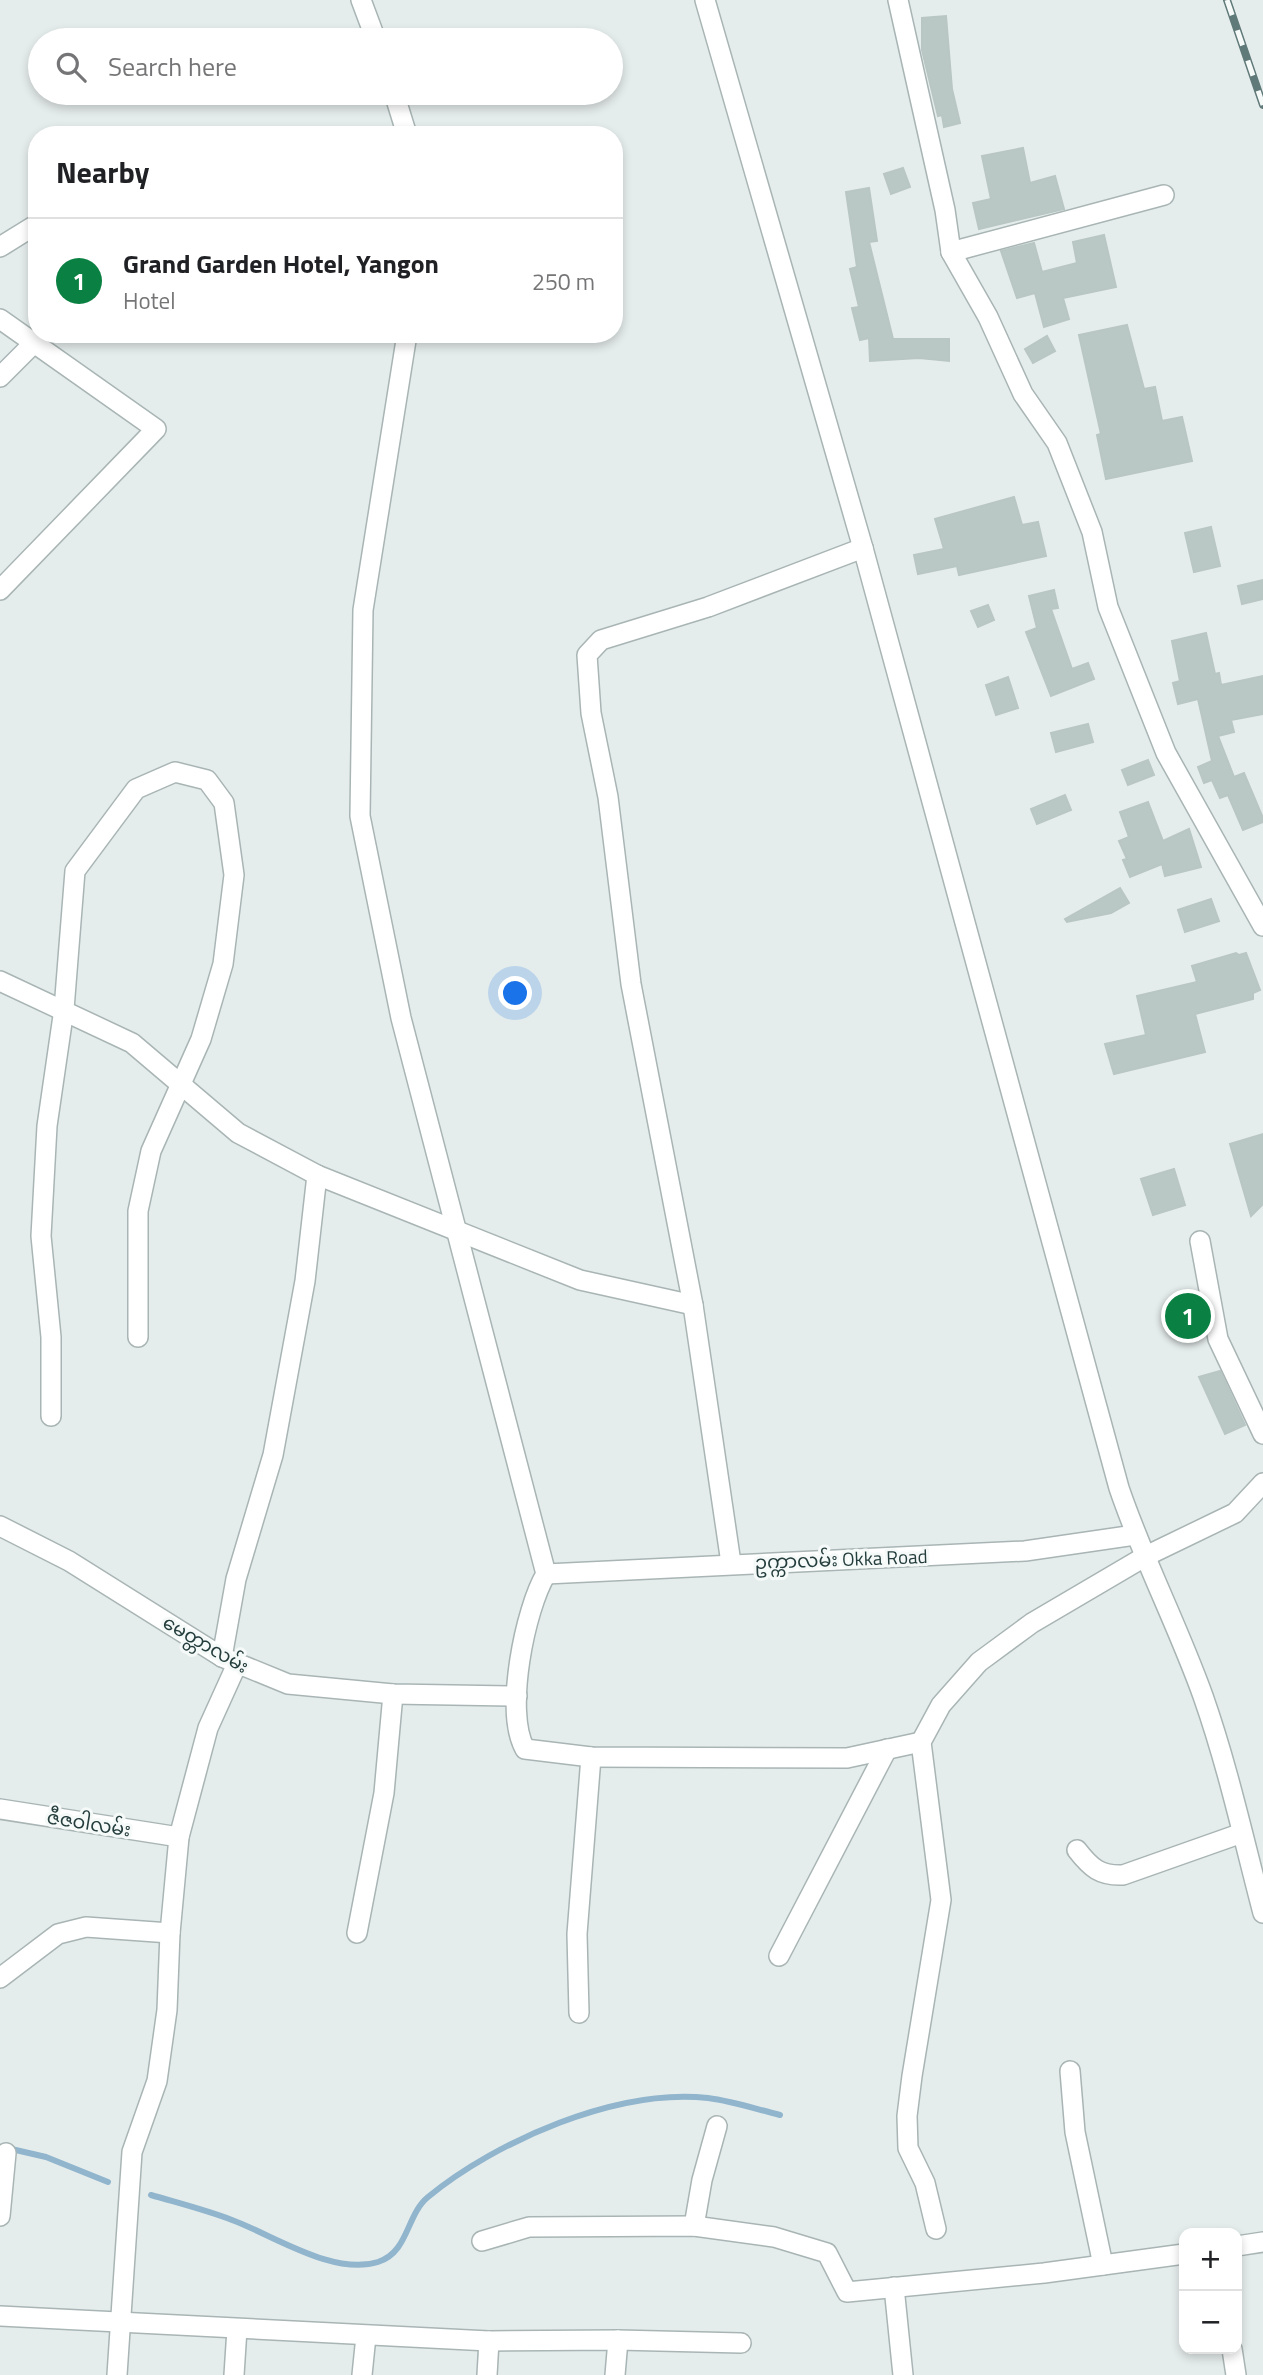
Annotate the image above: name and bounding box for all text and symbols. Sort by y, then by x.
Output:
search box [28,28,623,105]
text: Search here [108,47,237,86]
icon: search [52,48,90,86]
text: Nearby [56,149,149,195]
text: Grand Garden Hotel, Yangon [123,244,439,283]
text: 1 [73,264,85,299]
text: 250 m [532,264,595,299]
text: Hotel [123,283,175,318]
your location [498,976,532,1010]
pin: 1 [1165,1290,1211,1342]
street label: ဥက္ကာလမ်း Okka Road [754,1541,928,1578]
street label: မေတ္တာလမ်း [157,1607,255,1682]
street label: ဇီဇဝါလမ်း [45,1802,133,1843]
map controls [1179,2228,1242,2354]
button: + [1179,2228,1242,2291]
button: − [1179,2291,1242,2354]

